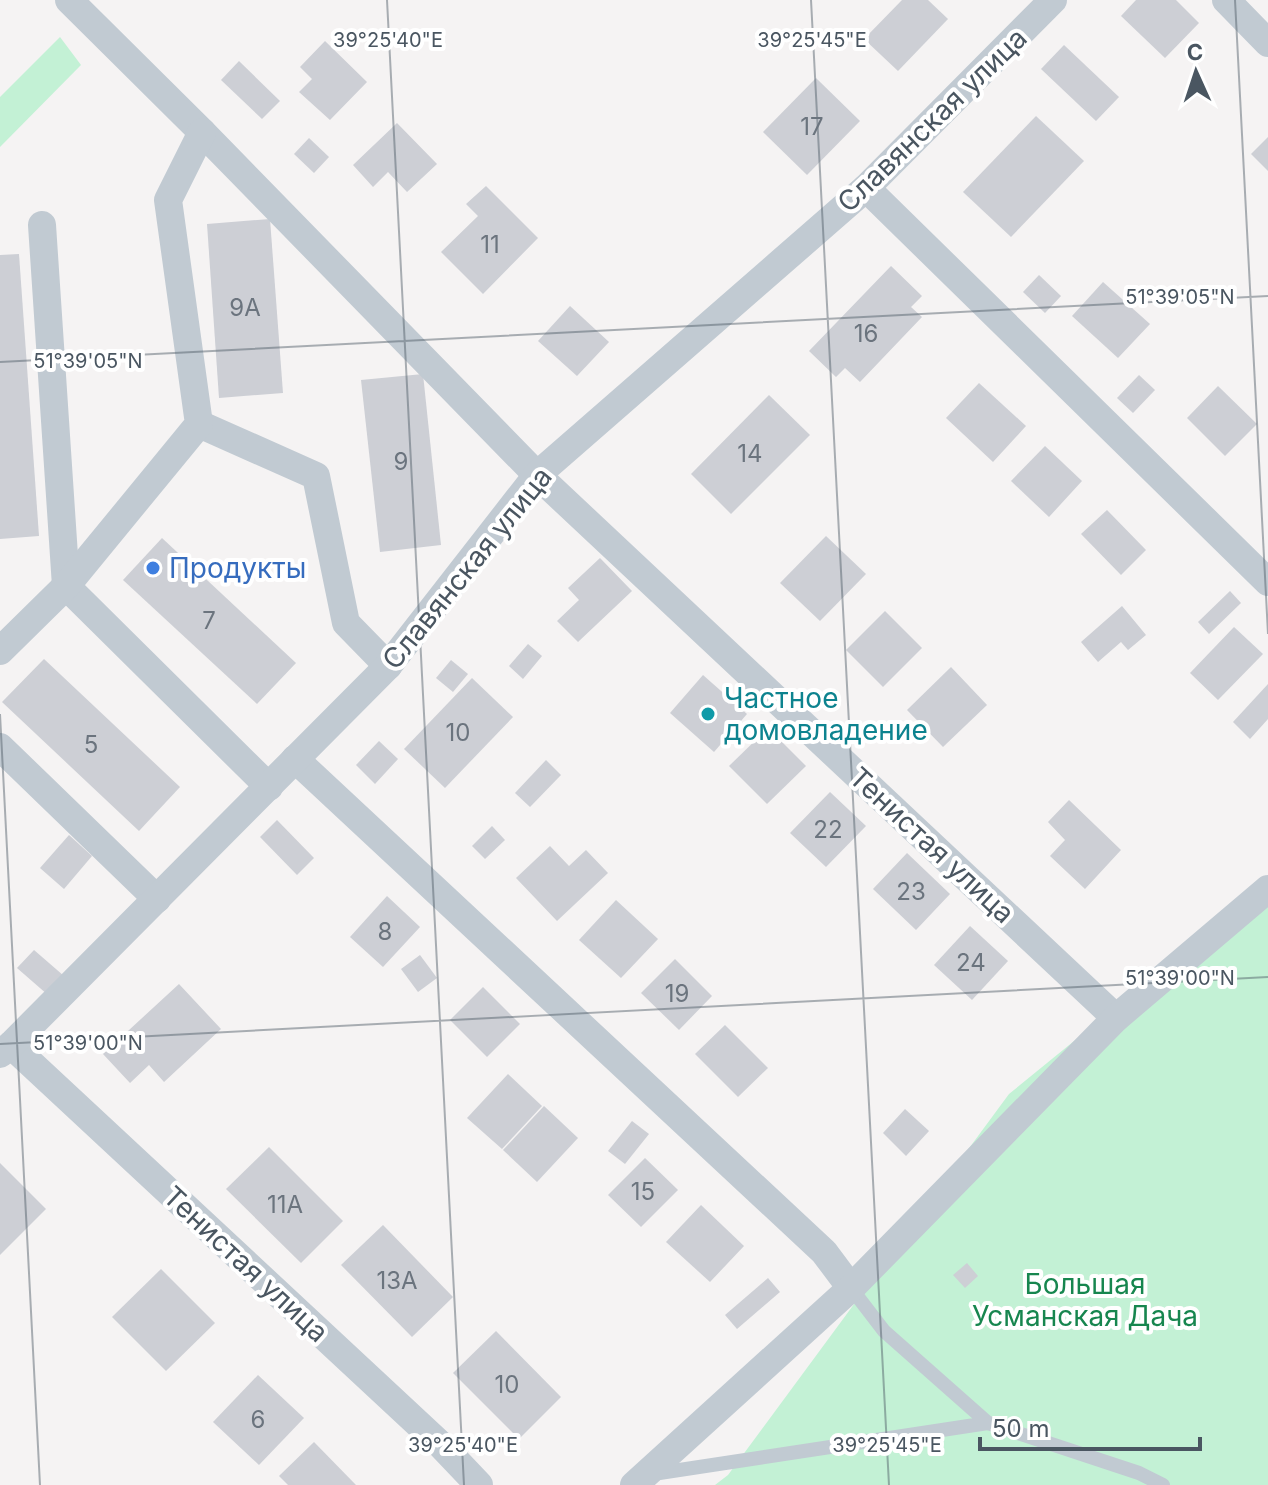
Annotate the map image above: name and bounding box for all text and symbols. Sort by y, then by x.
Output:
street label: Славянская улица [830,21,1034,219]
text: 39°25'40"E [333,28,443,52]
text: 39°25'45"E [757,28,867,52]
north arrow [1156,32,1236,112]
text: С [1186,39,1204,65]
house number: 17 [800,112,824,141]
house number: 11 [480,230,500,259]
text: 51°39'05"N [1125,285,1235,309]
house number: 9А [229,293,261,322]
house number: 16 [854,319,878,348]
text: 51°39'05"N [33,349,143,373]
house number: 14 [737,439,763,468]
house number: 9 [394,447,408,476]
street label: Славянская улица [375,460,559,676]
place label: Продукты [169,551,306,585]
marker: Продукты [144,559,162,577]
house number: 7 [202,606,216,635]
place label: Частное домовладение [724,681,928,747]
marker: Частное домовладение [699,705,717,723]
house number: 10 [446,718,470,747]
house number: 5 [84,730,98,759]
street label: Тенистая улица [842,760,1022,930]
house number: 22 [813,815,843,844]
house number: 23 [896,877,926,906]
house number: 8 [378,917,392,946]
house number: 24 [956,948,986,977]
text: 51°39'00"N [1125,966,1235,990]
house number: 19 [665,979,689,1008]
text: 51°39'00"N [33,1031,143,1055]
house number: 15 [631,1177,655,1206]
street label: Тенистая улица [156,1179,336,1349]
house number: 11А [267,1190,303,1219]
house number: 13А [376,1266,418,1295]
park label: Большая Усманская Дача [972,1267,1198,1333]
house number: 10 [495,1370,519,1399]
scale bar [980,1401,1200,1451]
house number: 6 [251,1405,265,1434]
text: 50 m [992,1414,1050,1443]
text: 39°25'40"E [408,1433,518,1457]
text: 39°25'45"E [832,1433,942,1457]

